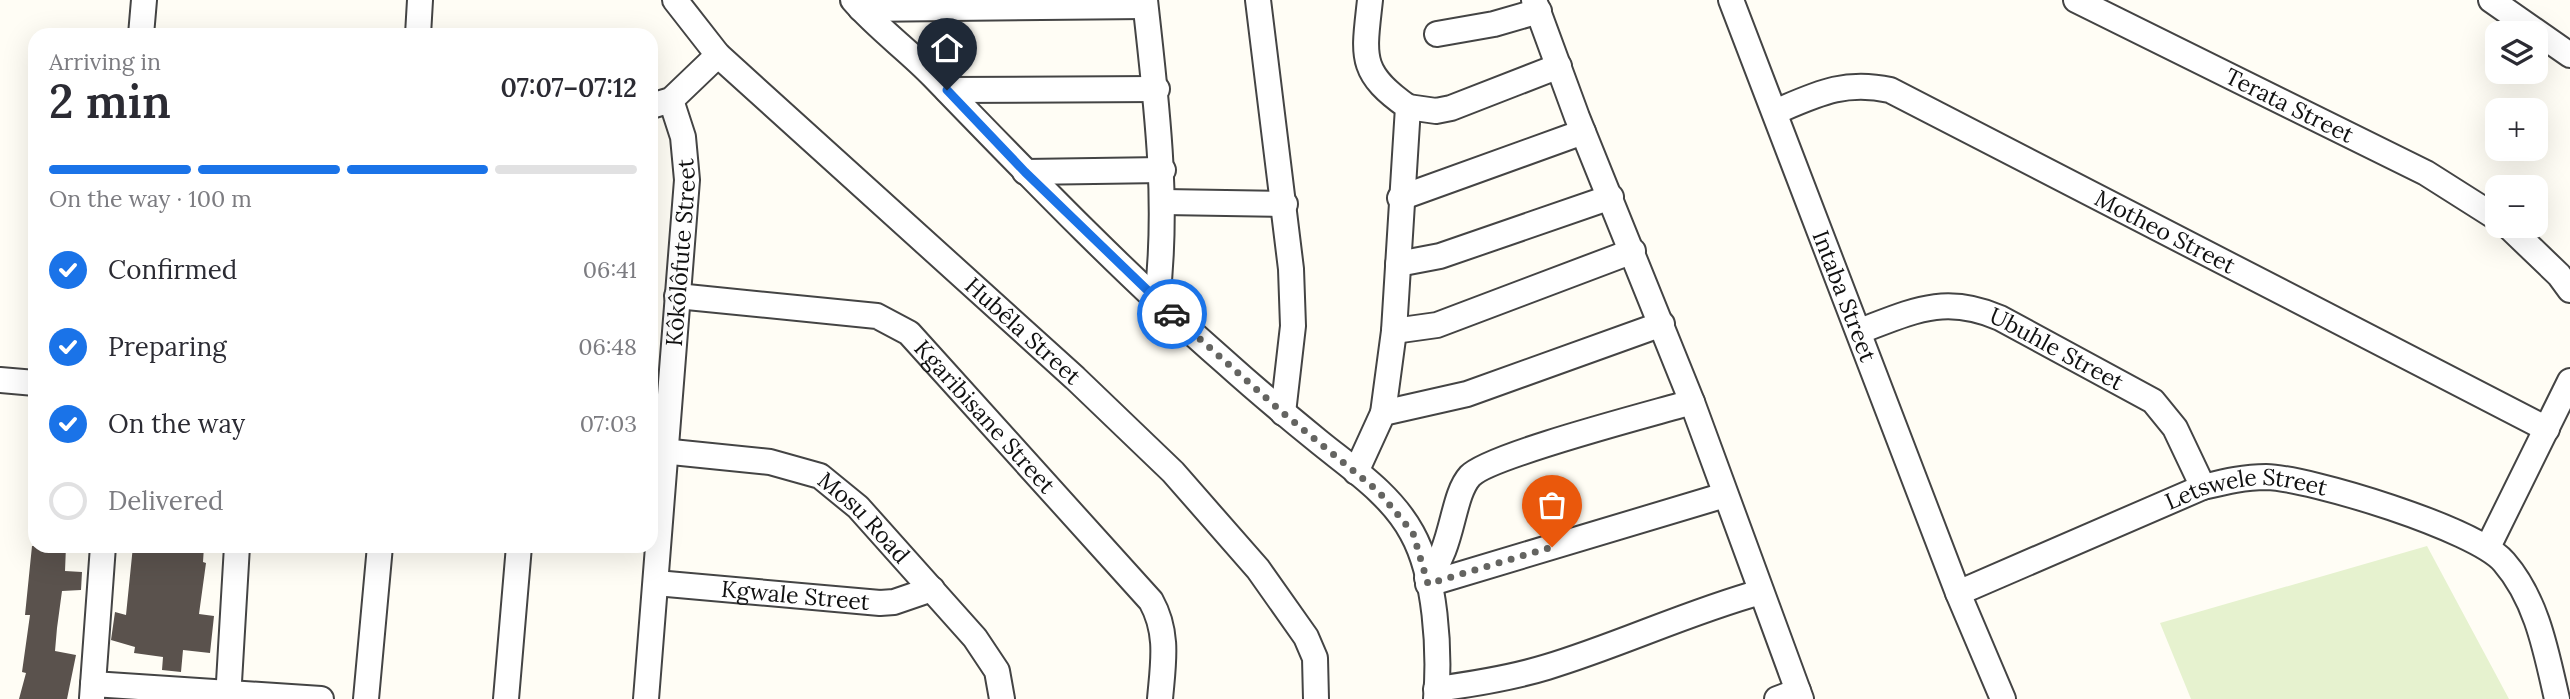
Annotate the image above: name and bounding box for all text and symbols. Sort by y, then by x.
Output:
pin [917,18,977,90]
map controls [2485,21,2548,238]
button: layers [2485,21,2548,84]
icon: home [928,29,966,67]
text: Arriving in [49,47,161,76]
street label: Terata Street [2221,61,2359,149]
text: 07:07–07:12 [501,71,637,104]
text: 2 min [49,72,171,131]
button: + [2485,98,2548,161]
street label: Kôkôlôfute Street [659,157,701,347]
button: − [2485,175,2548,238]
street label: Motheo Street [2090,183,2240,280]
text: On the way · 100 m [49,184,252,213]
street label: Intaba Street [1806,226,1883,366]
icon: check [49,251,87,289]
text: Confirmed [108,253,237,286]
text: 06:41 [583,255,637,284]
street label: Hubêla Street [959,271,1087,390]
courier [1137,279,1207,349]
icon: car [1153,295,1191,333]
street label: Ubuhle Street [1986,300,2129,396]
icon: check [49,328,87,366]
text: Preparing [108,330,227,363]
text: 06:48 [578,332,637,361]
street label: Kgaribisane Street [908,334,1062,499]
icon: check [49,405,87,443]
text: On the way [108,407,245,440]
text: 07:03 [580,409,637,438]
street label: Letswele Street [2160,462,2331,516]
street label: Mosu Road [812,465,916,569]
pin [1522,475,1582,547]
text: Delivered [108,484,224,517]
icon: bag [1533,486,1571,524]
street label: Kgwale Street [720,574,871,616]

